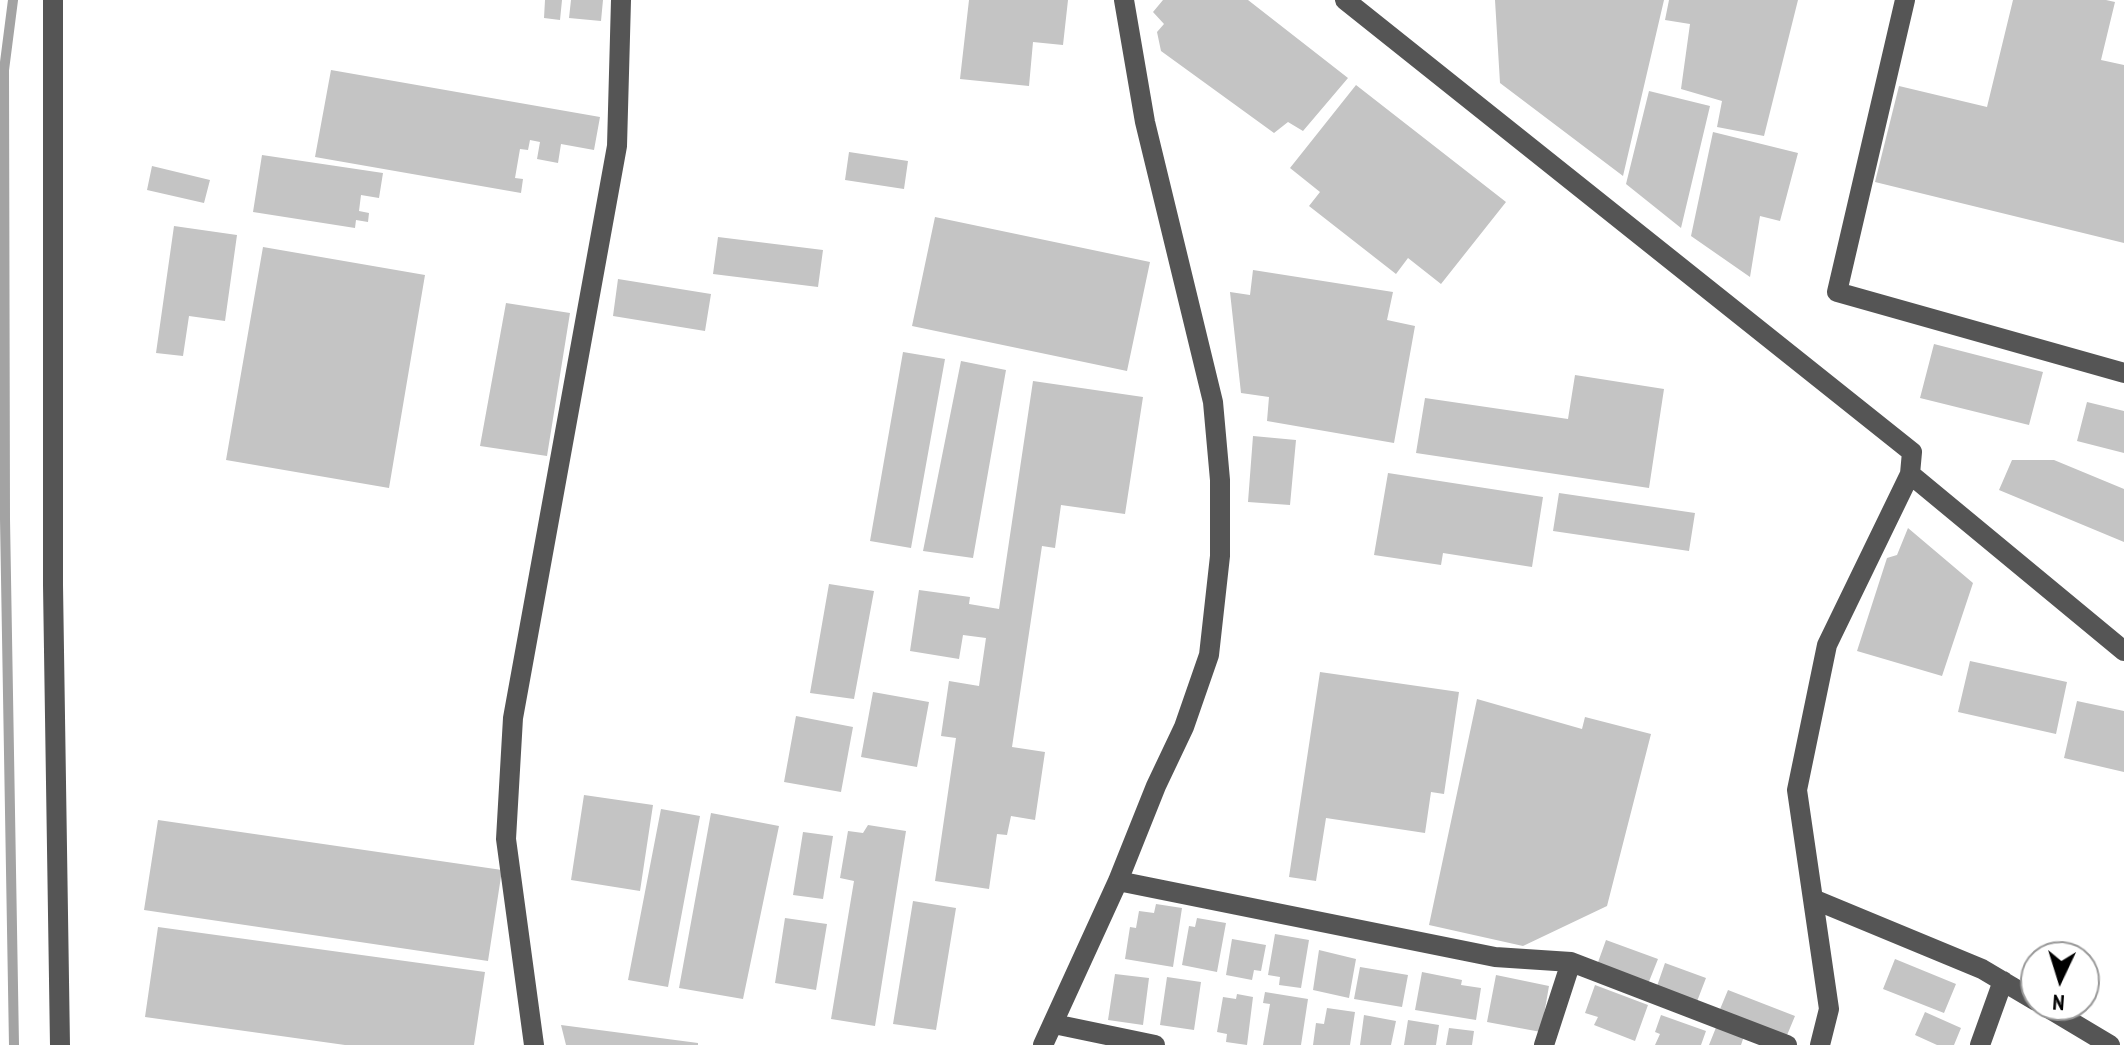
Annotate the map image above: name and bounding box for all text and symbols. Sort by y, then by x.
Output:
north arrow [2020,941,2100,1021]
text: N [2052,989,2065,1017]

